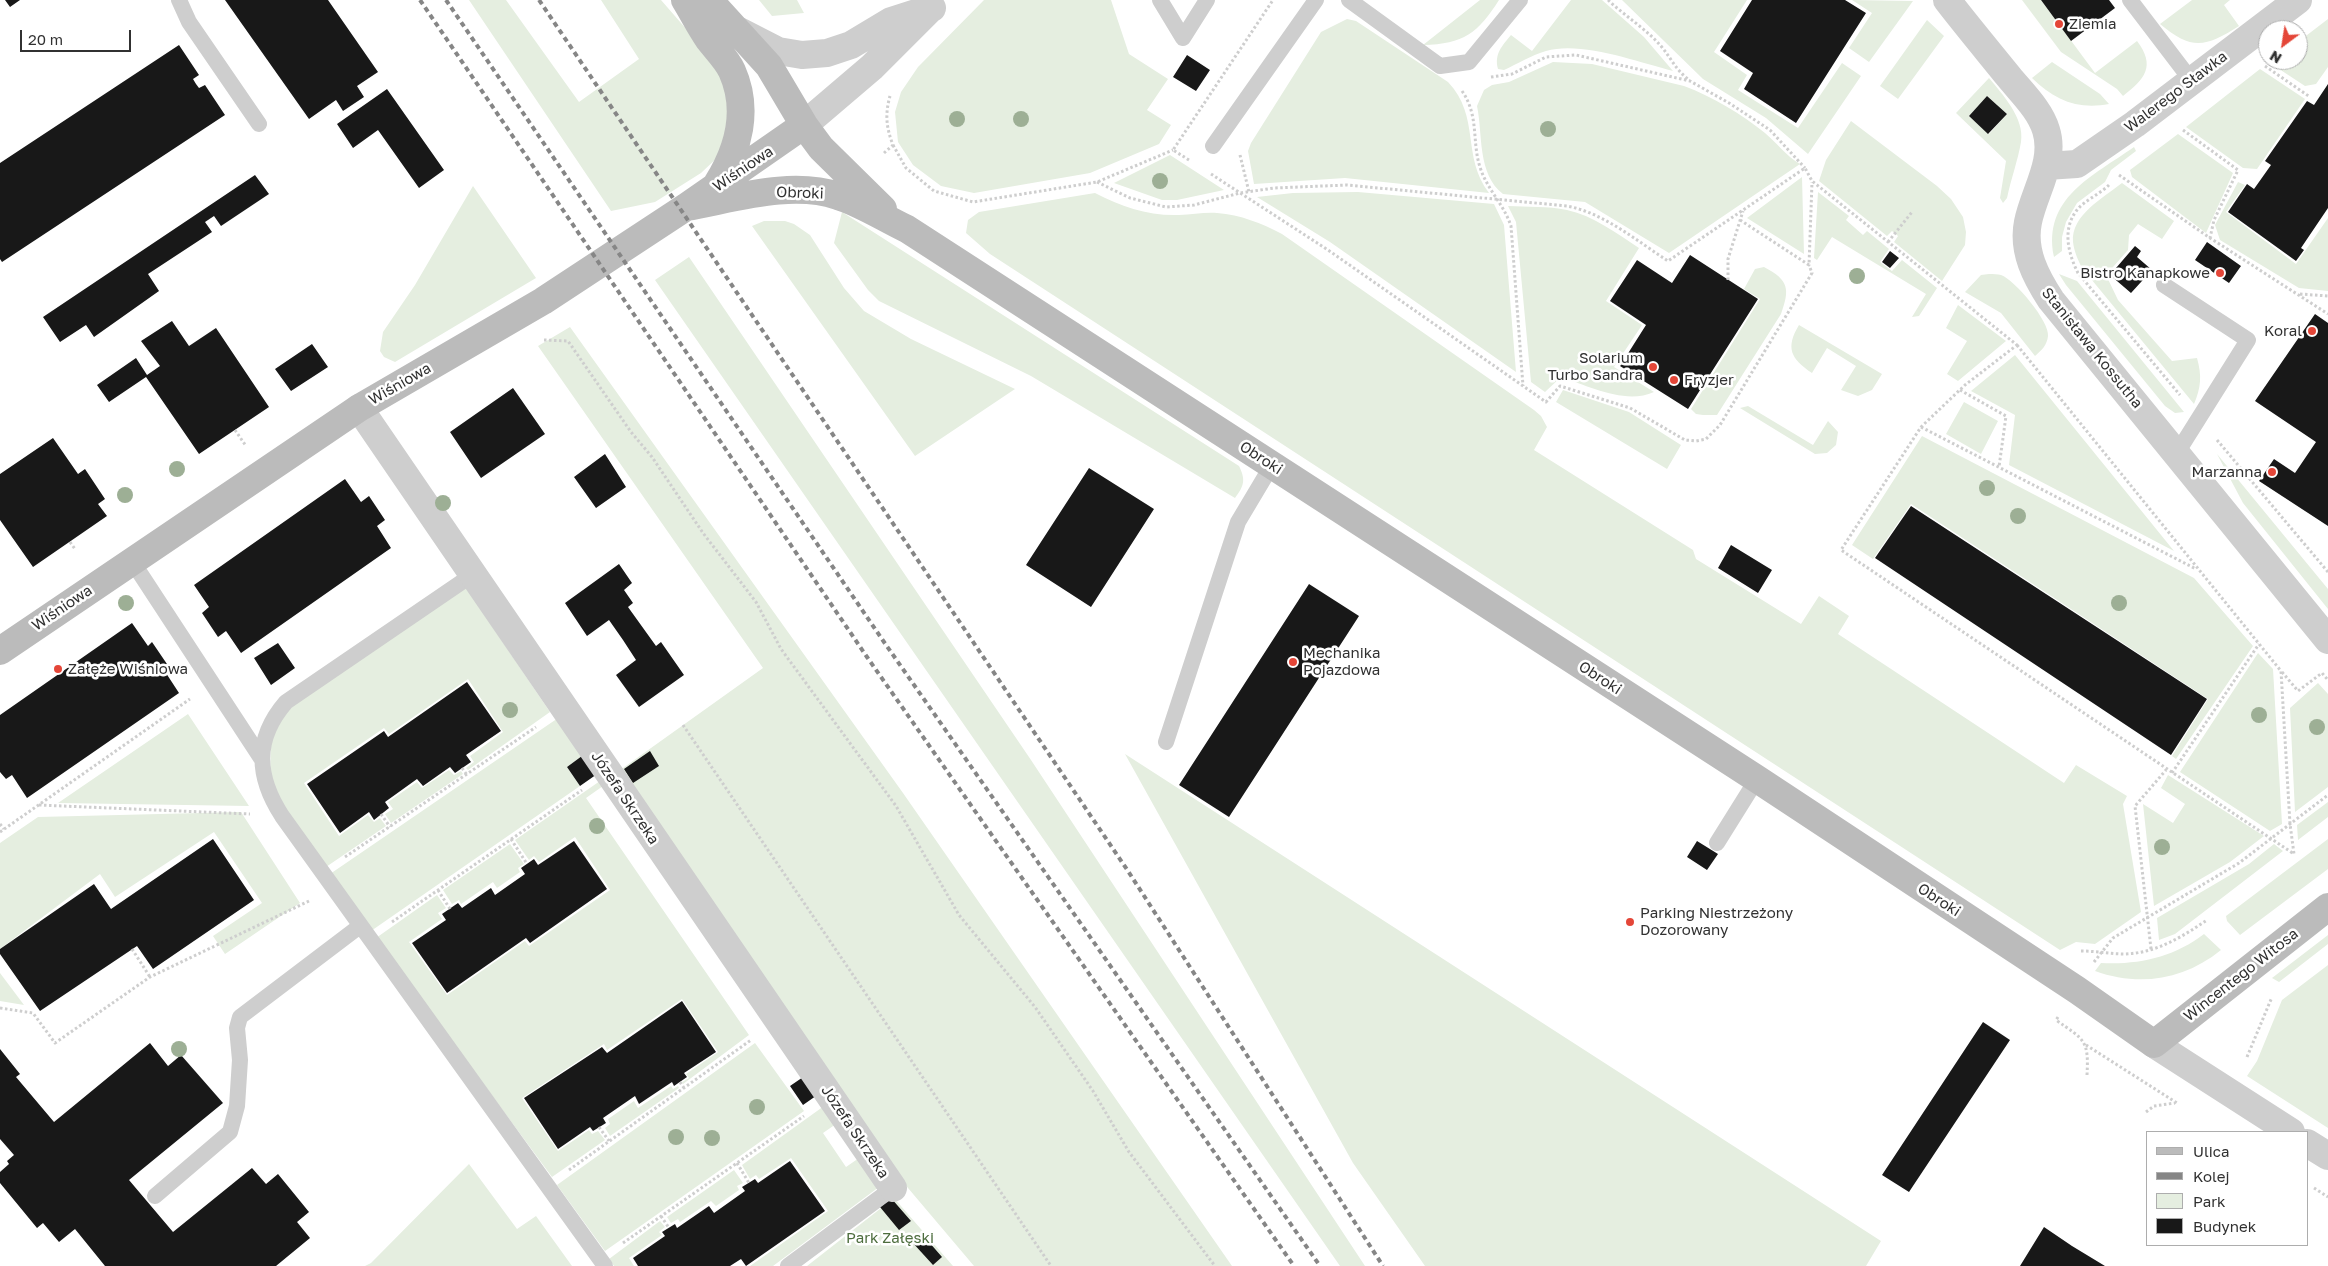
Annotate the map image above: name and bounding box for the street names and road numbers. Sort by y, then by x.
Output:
street label: Walerego Sławka [2121,48,2231,136]
street label: Wiśniowa [709,142,777,196]
street label: Obroki [776,183,824,203]
street label: Stanisława Kossutha [2038,284,2146,412]
street label: Wiśniowa [366,359,434,409]
street label: Obroki [1236,438,1286,478]
street label: Wiśniowa [28,581,96,635]
street label: Obroki [1575,658,1625,698]
street label: Józefa Skrzeka [587,748,663,848]
street label: Obroki [1914,880,1964,920]
street label: Wincentego Witosa [2180,925,2302,1025]
street label: Józefa Skrzeka [817,1082,893,1182]

